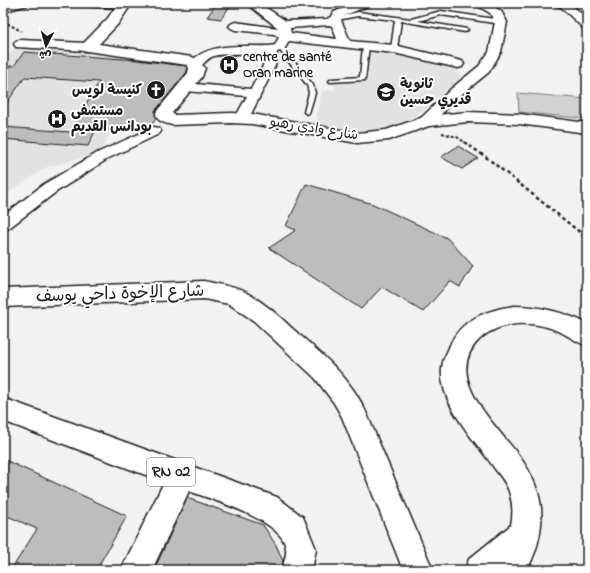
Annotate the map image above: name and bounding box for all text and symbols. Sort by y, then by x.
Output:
north arrow [26,26,66,66]
text: ش [38,46,52,64]
place label: centre de santé Oran marine [243,47,332,84]
hospital icon: centre de santé Oran marine [218,54,240,76]
place label: ثانوية قديري حسين [400,74,471,111]
church icon: كنيسة لويس [145,79,167,101]
place label: كنيسة لويس [72,80,143,101]
school or university icon: ثانوية قديري حسين [375,81,397,103]
place label: مستشفى بودانس القديم [71,101,152,138]
hospital icon: مستشفى بودانس القديم [46,108,68,130]
street label: شارع وادي رهيو [267,112,360,146]
street label: شارع الإخوة داحي يوسف [35,279,205,310]
road number: RN 02 [147,458,195,486]

